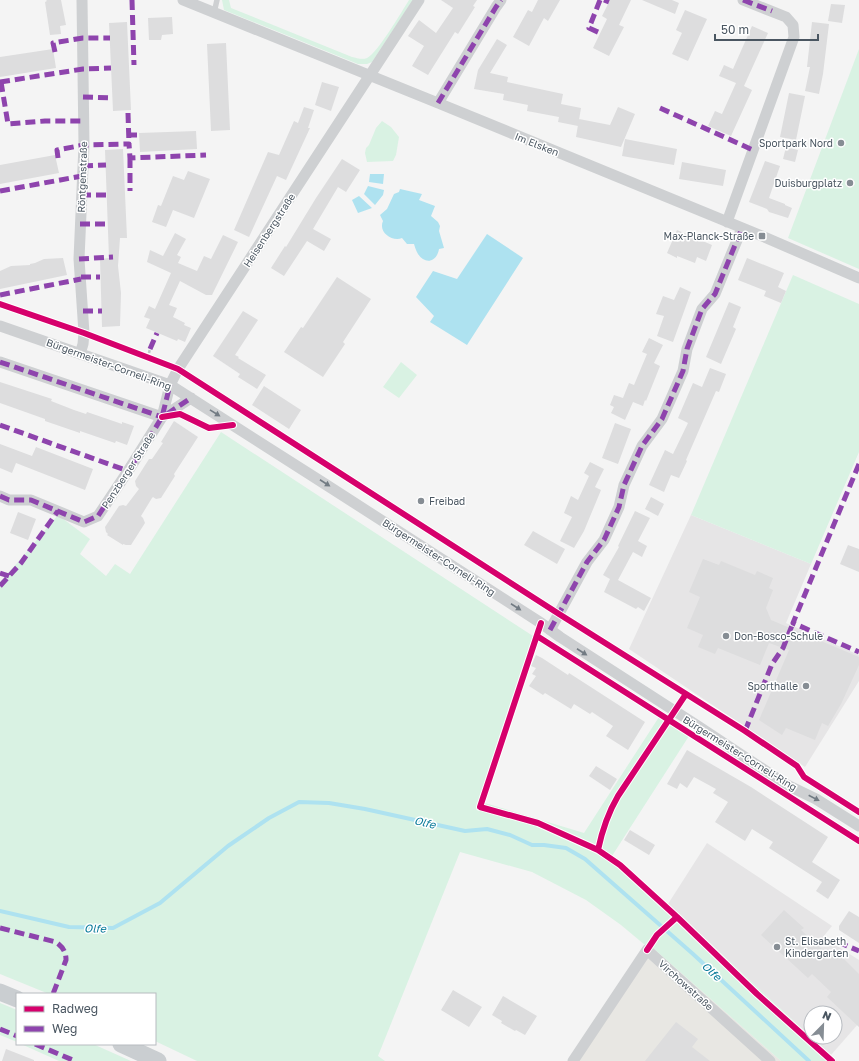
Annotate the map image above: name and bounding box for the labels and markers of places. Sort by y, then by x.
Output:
place label: Sportpark Nord [759,137,833,149]
marker: Sportpark Nord [836,138,846,148]
place label: Duisburgplatz [775,177,842,189]
marker: Duisburgplatz [845,178,855,188]
place label: Max-Planck-Straße [664,230,754,242]
marker: Max-Planck-Straße [757,231,767,241]
place label: Freibad [429,495,465,507]
marker: Freibad [416,496,426,506]
place label: Don-Bosco-Schule [734,630,823,642]
marker: Don-Bosco-Schule [721,631,731,641]
place label: Sporthalle [747,680,798,692]
marker: Sporthalle [801,681,811,691]
place label: St. Elisabeth Kindergarten [785,935,848,959]
marker: St. Elisabeth Kindergarten [772,942,782,952]

